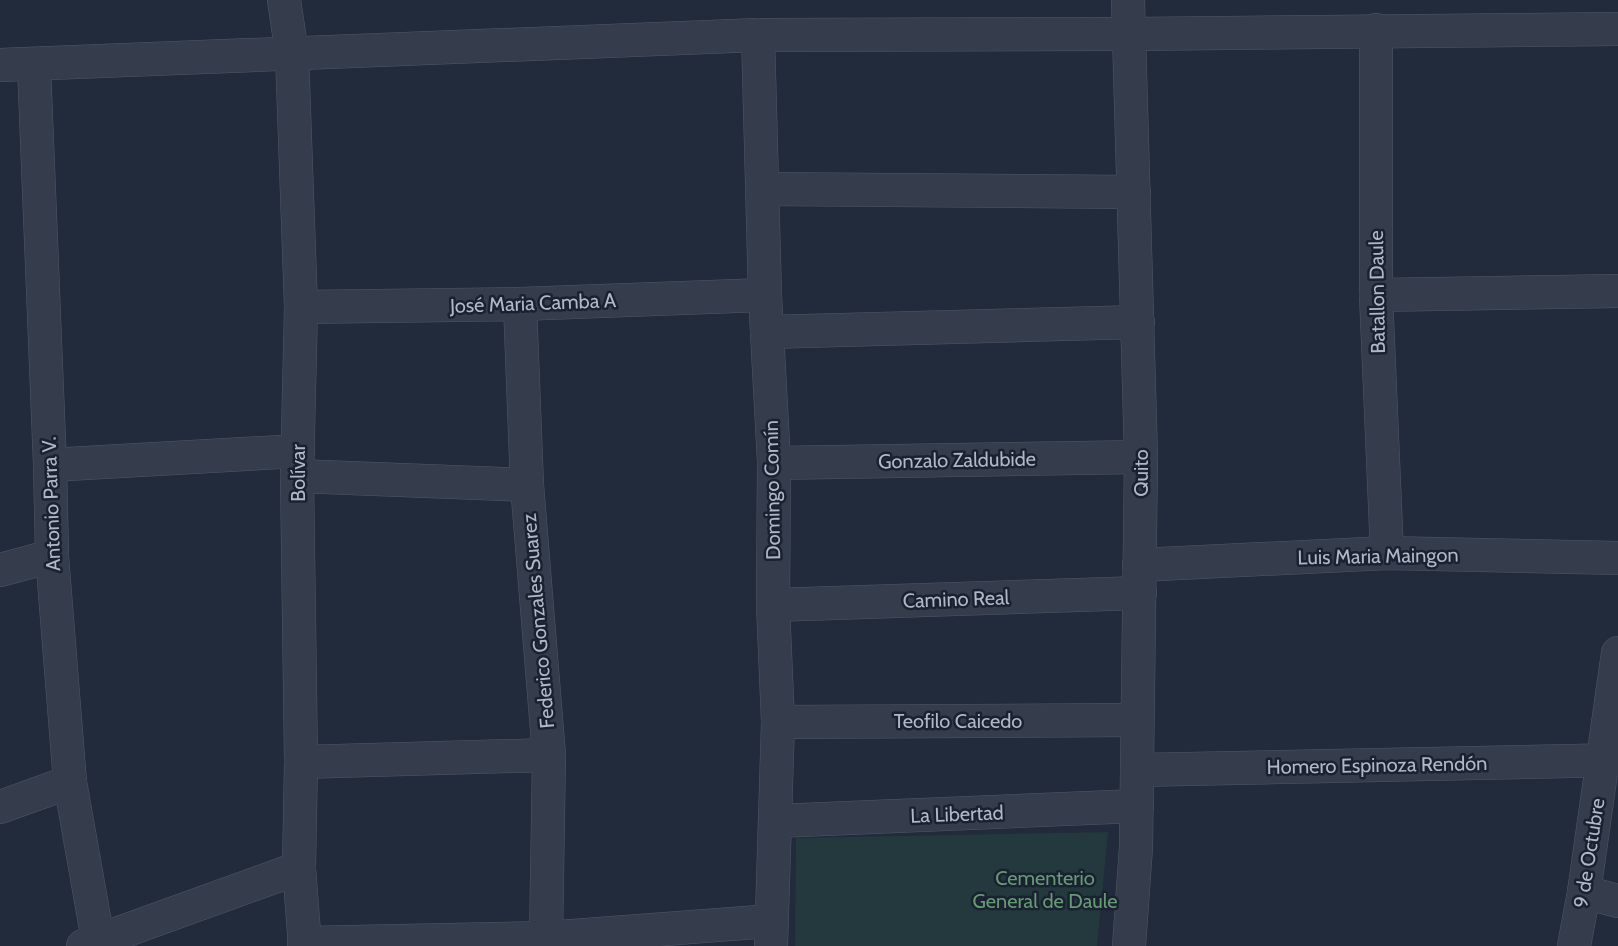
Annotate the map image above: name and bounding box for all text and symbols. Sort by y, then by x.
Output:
street label: Batallon Daule [1364,230,1390,354]
street label: José Maria Camba A [449,288,617,318]
street label: Domingo Comín [759,420,785,560]
street label: Antonio Parra V. [37,436,65,572]
street label: Bolívar [286,444,310,502]
street label: Gonzalo Zaldubide [878,447,1036,473]
street label: Quito [1129,449,1153,497]
street label: Federico Gonzales Suarez [517,513,559,729]
street label: Luis Maria Maingon [1297,543,1459,569]
street label: Camino Real [902,585,1010,613]
street label: Teofilo Caicedo [894,709,1022,733]
street label: Homero Espinoza Rendón [1266,751,1488,779]
street label: 9 de Octubre [1568,796,1610,910]
street label: La Libertad [910,800,1004,828]
park label: Cementerio General de Daule [972,866,1118,913]

